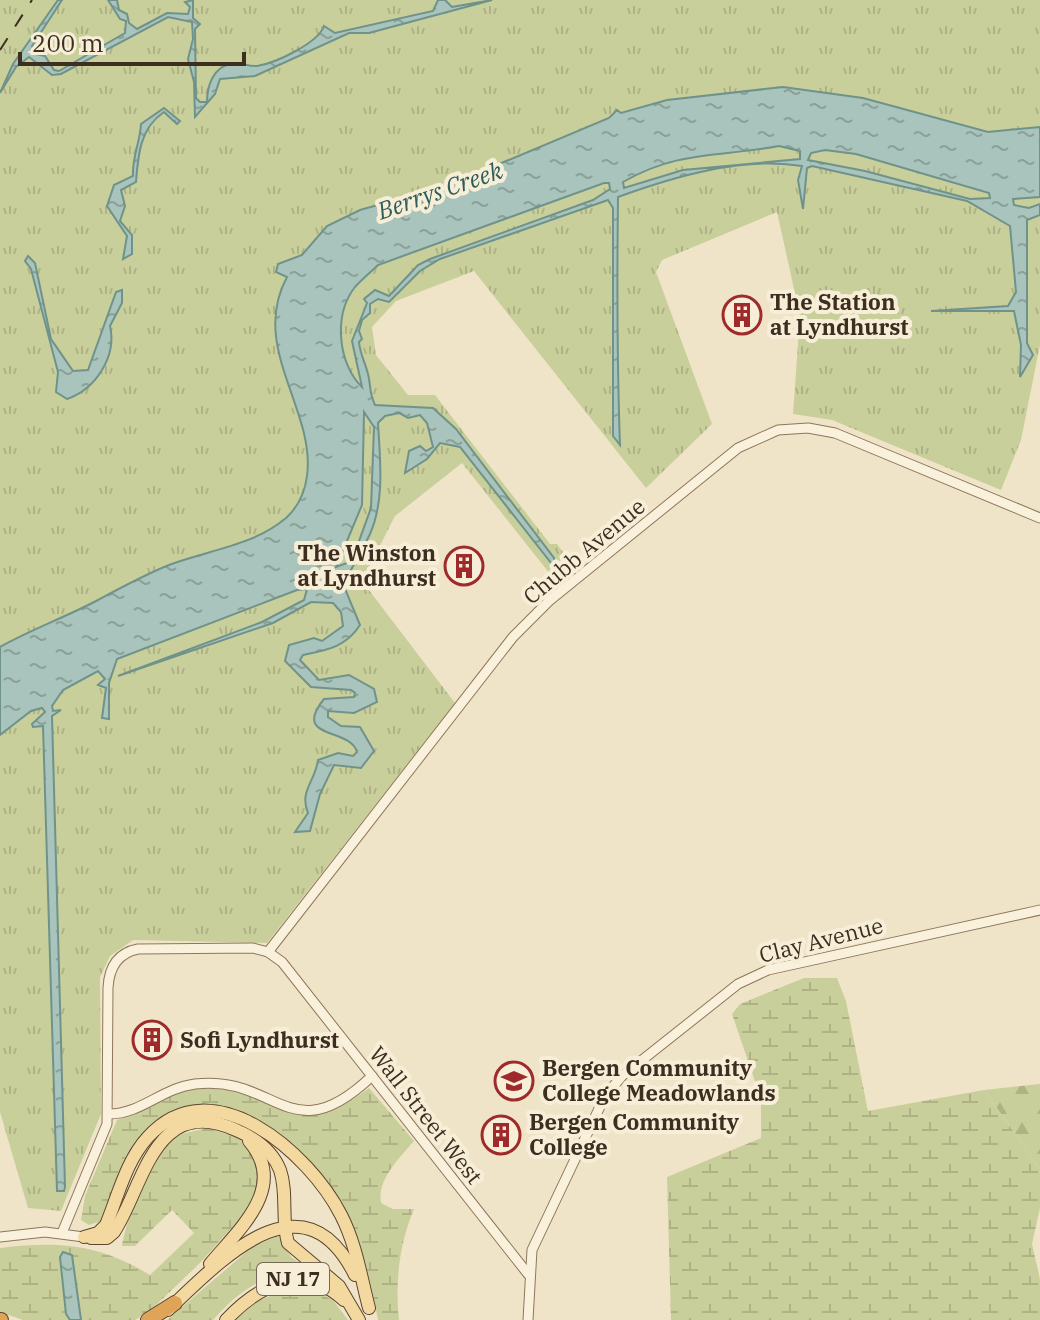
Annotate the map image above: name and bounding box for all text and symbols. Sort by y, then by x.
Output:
scale bar [20,16,244,66]
text: 200 m [32,27,104,59]
water label: Berrys Creek [372,154,507,227]
place label: The Station at Lyndhurst [770,287,909,341]
building icon: The Station at Lyndhurst [721,294,763,336]
street label: Chubb Avenue [517,491,651,610]
place label: The Winston at Lyndhurst [297,538,436,592]
building icon: The Winston at Lyndhurst [443,545,485,587]
street label: Clay Avenue [756,910,886,969]
building icon: Sofi Lyndhurst [131,1019,173,1061]
place label: Sofi Lyndhurst [180,1025,339,1054]
street label: Wall Street West [363,1040,490,1190]
place label: Bergen Community College Meadowlands [542,1053,776,1107]
school or university icon: Bergen Community College Meadowlands [493,1060,535,1102]
place label: Bergen Community College [529,1107,740,1161]
building icon: Bergen Community College [480,1114,522,1156]
road number: NJ 17 [257,1263,329,1295]

